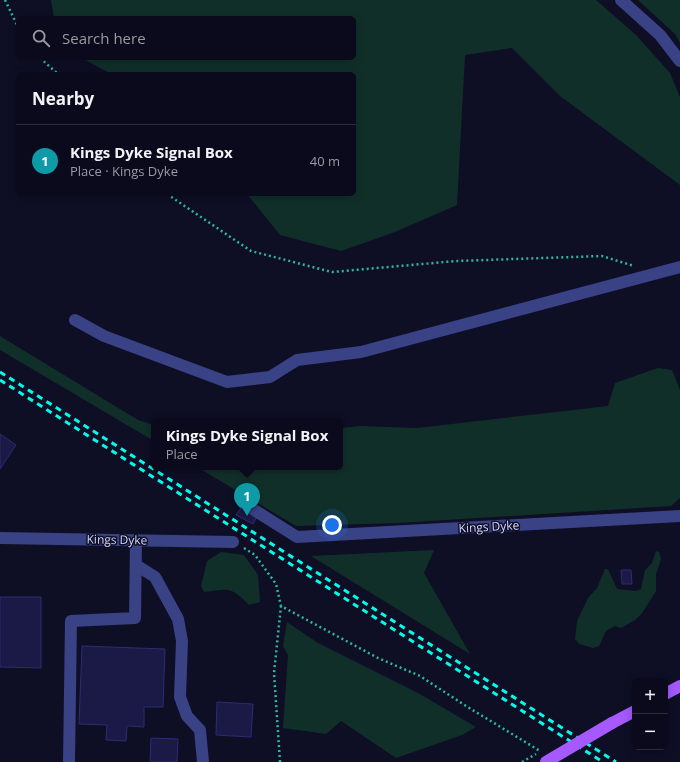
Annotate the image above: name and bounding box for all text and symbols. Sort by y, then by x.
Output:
search box [16,16,356,60]
icon: search [30,27,52,49]
text: Search here [62,28,146,48]
text: Nearby [32,87,94,110]
text: Kings Dyke Signal Box [70,142,233,162]
text: 1 [41,152,49,170]
text: 40 m [310,152,340,170]
text: Place · Kings Dyke [70,162,178,180]
popup [151,418,343,470]
text: Kings Dyke Signal Box [166,425,328,445]
text: Place [166,445,198,463]
pin: 1 [234,483,260,516]
your location [322,515,342,535]
street label: Kings Dyke [458,516,520,537]
street label: Kings Dyke [86,530,148,549]
map controls [632,678,668,750]
button: + [632,678,668,714]
button: − [632,714,668,750]

